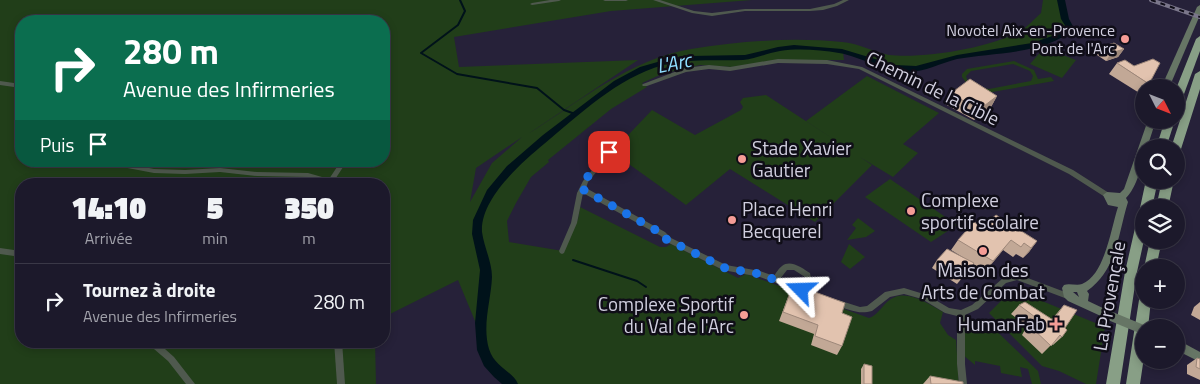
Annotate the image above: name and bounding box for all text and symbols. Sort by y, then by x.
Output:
place label: Novotel Aix-en-Provence Pont de l'Arc [946,18,1115,60]
text: 280 m [123,24,219,78]
marker: Novotel Aix-en-Provence Pont de l'Arc [1119,33,1131,45]
icon: right [40,35,105,100]
street label: Chemin de la Cible [862,43,1005,132]
water label: L'Arc [654,44,696,81]
text: Avenue des Infirmeries [123,72,335,106]
north arrow [1135,79,1185,129]
map controls [1135,79,1185,369]
text: Puis [40,130,74,159]
icon: arrive [84,130,112,158]
pin [588,131,630,173]
place label: Stade Xavier Gautier [752,133,852,184]
icon: arrive [595,138,623,166]
button: search [1135,139,1185,189]
marker: Stade Xavier Gautier [736,153,748,165]
text: 14:10 [71,185,146,231]
text: 5 [207,185,223,231]
text: 350 [284,185,334,231]
place label: Complexe sportif scolaire [921,185,1039,236]
place label: Place Henri Becquerel [742,194,832,245]
button: layers [1135,199,1185,249]
marker: Complexe sportif scolaire [905,205,917,217]
marker: Place Henri Becquerel [726,214,738,226]
text: Arrivée [85,226,133,250]
text: min [202,226,228,250]
text: m [302,226,316,250]
street label: La Provençale [1085,239,1132,353]
marker: Maison des Arts de Combat [977,245,989,257]
place label: Maison des Arts de Combat [921,255,1045,306]
button: + [1135,259,1185,309]
position arrow [774,263,826,315]
text: Tournez à droite [83,275,215,304]
icon: right [40,287,68,315]
text: 280 m [313,287,365,316]
place label: Complexe Sportif du Val de l'Arc [598,289,735,340]
text: Avenue des Infirmeries [83,304,237,328]
marker: Complexe Sportif du Val de l'Arc [738,309,750,321]
place label: HumanFab [958,309,1045,338]
marker: HumanFab [1049,317,1063,331]
button: − [1135,319,1185,369]

